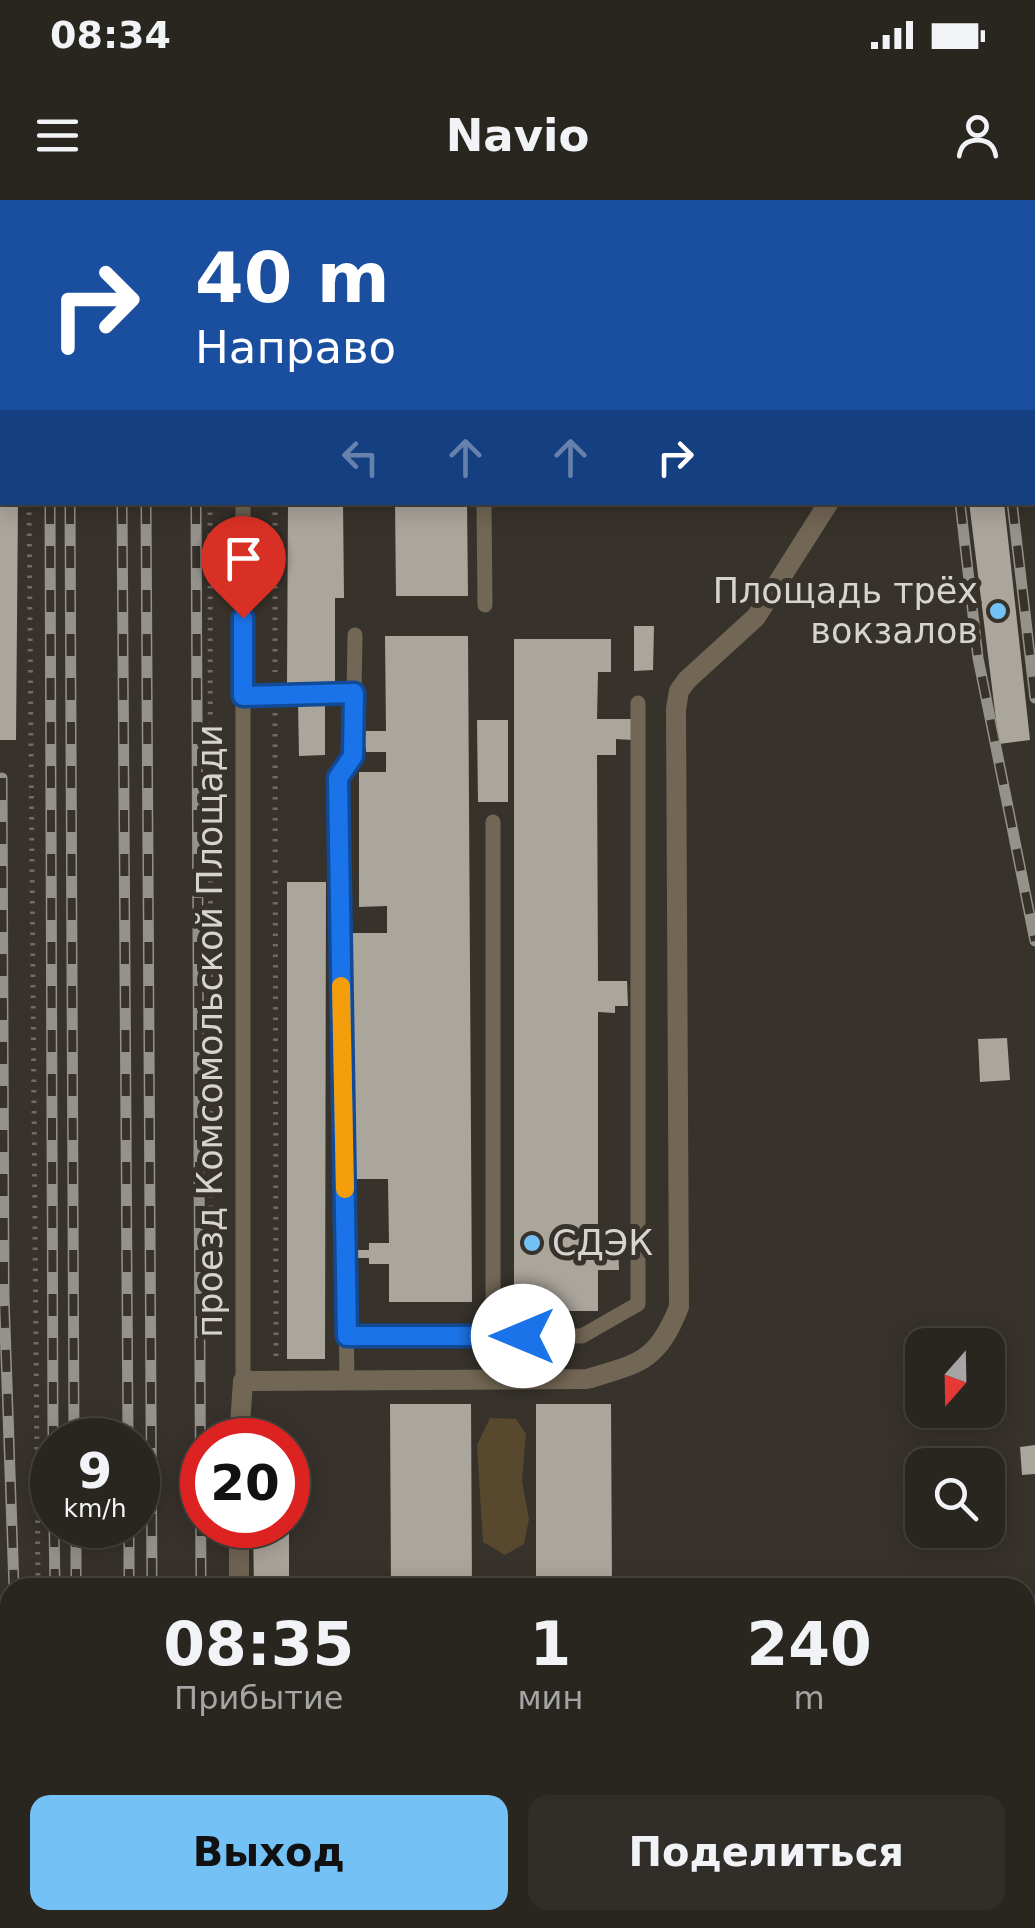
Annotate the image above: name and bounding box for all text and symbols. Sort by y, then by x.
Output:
text: 08:34 [50,13,171,57]
icon: menu [30,108,85,163]
icon: person [950,108,1005,163]
text: Navio [446,109,589,162]
text: 40 m [195,237,390,319]
icon: right [30,240,160,370]
text: Направо [195,321,396,374]
icon: left [333,430,388,485]
icon: ahead [438,430,493,485]
icon: ahead [543,430,598,485]
icon: right [648,430,703,485]
pin [201,516,286,619]
icon: arrive [216,531,271,586]
place label: Площадь трёх вокзалов [713,571,978,651]
marker: Площадь трёх вокзалов [987,600,1009,622]
street label: проезд Комсомольской Площади [190,724,230,1338]
place label: СДЭК [552,1223,653,1263]
marker: СДЭК [521,1232,543,1254]
position arrow [471,1284,575,1388]
north arrow [905,1328,1005,1428]
map controls [905,1328,1005,1548]
speed limit sign: 20 [180,1418,310,1548]
text: 9 [78,1442,112,1500]
button: search [905,1448,1005,1548]
text: km/h [63,1494,127,1523]
text: 08:35 [163,1609,354,1679]
text: 1 [529,1609,571,1679]
text: 240 [747,1609,872,1679]
text: Прибытие [174,1679,343,1717]
text: мин [517,1679,583,1717]
text: m [794,1679,825,1717]
button: Выход [30,1795,508,1910]
button: Поделиться [528,1795,1005,1910]

